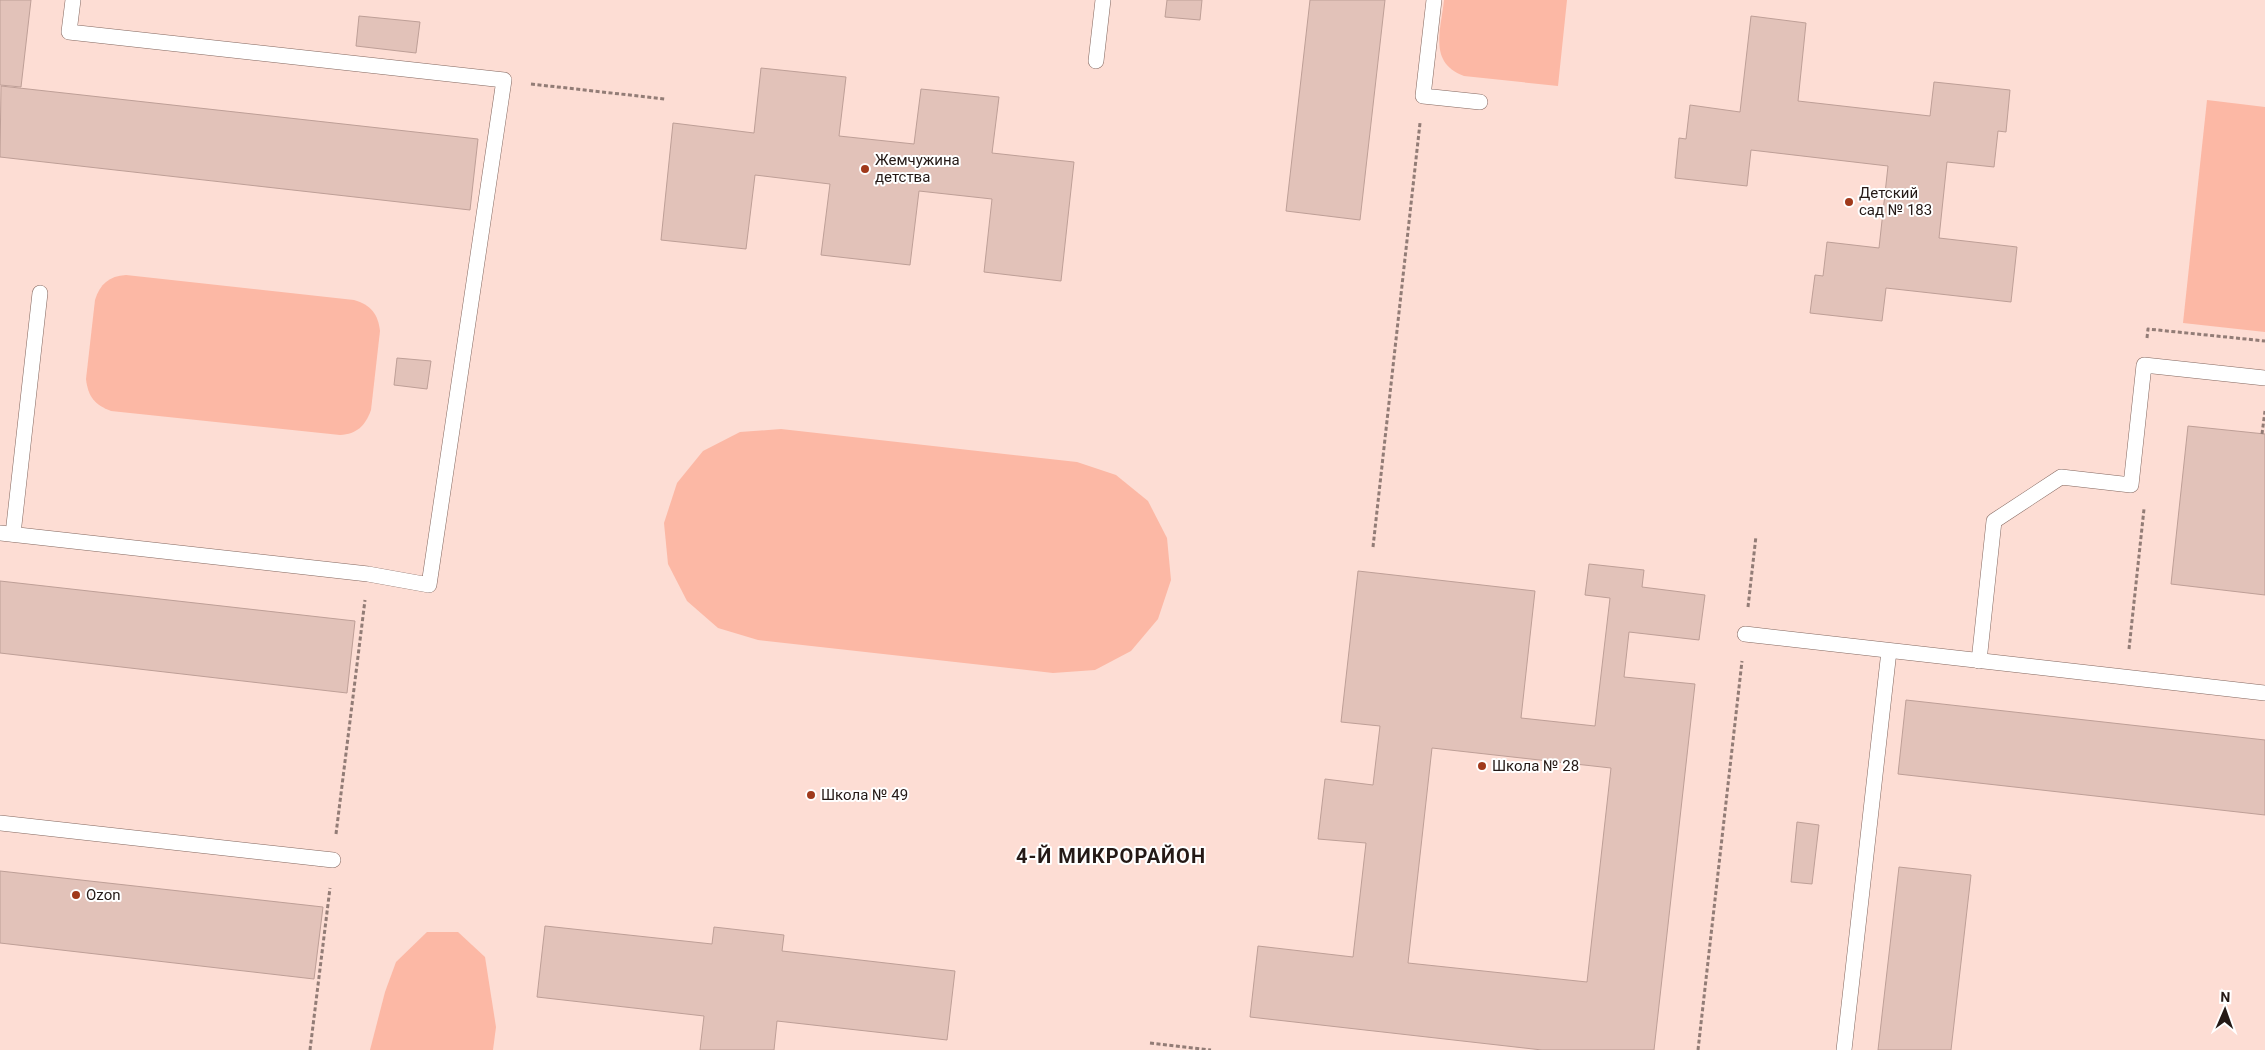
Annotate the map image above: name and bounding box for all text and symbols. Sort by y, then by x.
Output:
place label: Жемчужина детства [875,151,960,186]
marker: Жемчужина детства [859,163,871,175]
place label: Детский сад № 183 [1859,184,1932,219]
marker: Детский сад № 183 [1843,196,1855,208]
place label: Школа № 28 [1492,757,1579,775]
marker: Школа № 28 [1476,760,1488,772]
place label: Школа № 49 [821,786,908,804]
marker: Школа № 49 [805,789,817,801]
district label: 4-Й МИКРОРАЙОН [1016,844,1206,868]
place label: Ozon [86,886,120,904]
marker: Ozon [70,889,82,901]
north arrow [2200,985,2250,1035]
text: N [2220,989,2231,1005]

